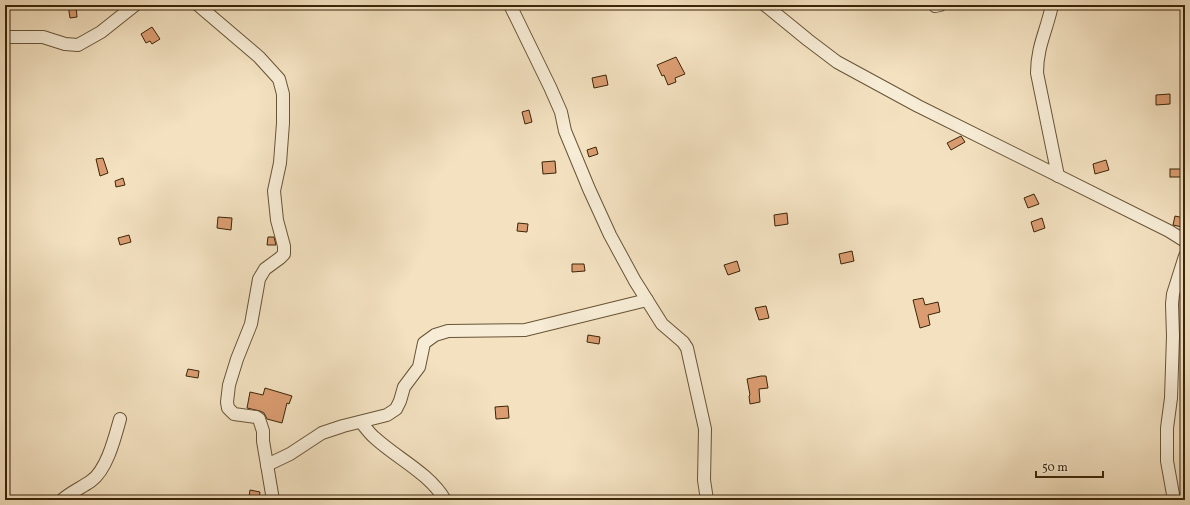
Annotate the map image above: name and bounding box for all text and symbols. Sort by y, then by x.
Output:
scale bar [1036,453,1103,479]
text: 50 m [1042,460,1068,476]

